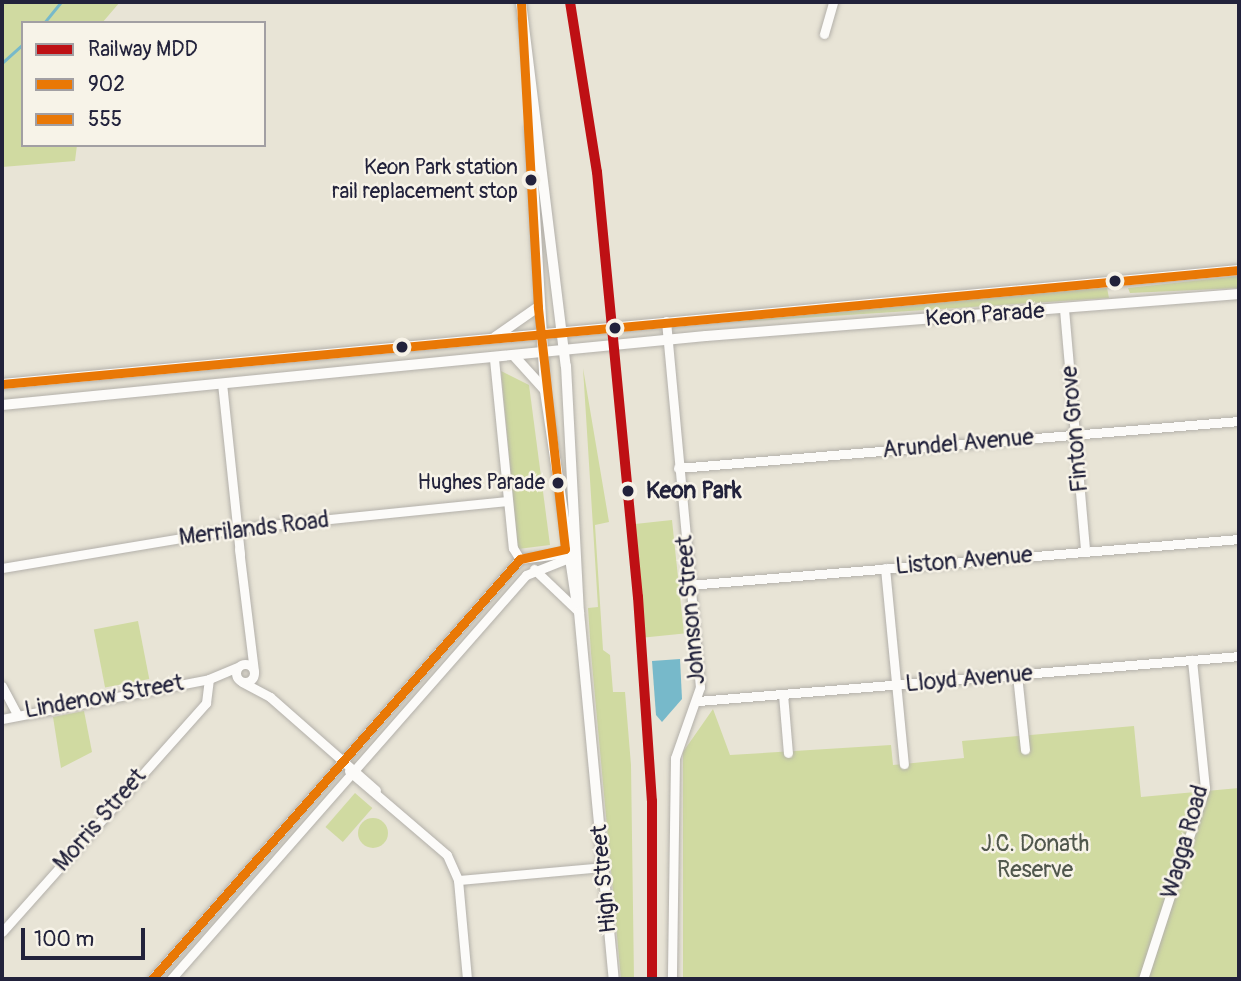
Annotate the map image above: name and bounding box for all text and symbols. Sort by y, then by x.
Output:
legend [21,21,266,147]
text: Railway MDD [88,36,198,63]
text: 902 [88,71,125,98]
text: 555 [88,106,122,133]
place label: Keon Park station rail replacement stop [332,155,518,205]
marker: Keon Park station rail replacement stop [524,173,538,187]
unlabelled marker [1108,274,1122,288]
street label: Keon Parade [924,297,1046,333]
unlabelled marker [608,321,622,335]
unlabelled marker [395,340,409,354]
street label: Finton Grove [1056,365,1094,493]
street label: Arundel Avenue [881,424,1035,464]
place label: Hughes Parade [418,470,545,496]
marker: Hughes Parade [551,476,565,490]
place label: Keon Park [646,477,742,505]
marker: Keon Park [617,480,639,502]
street label: Merrilands Road [177,506,331,552]
street label: Johnson Street [671,534,711,686]
street label: Liston Avenue [894,541,1034,581]
street label: Lloyd Avenue [904,660,1034,698]
street label: Lindenow Street [22,669,186,725]
street label: Morris Street [48,763,152,877]
street label: Wagga Road [1156,782,1214,902]
street label: High Street [586,824,622,934]
park label: J.C. Donath Reserve [981,830,1089,884]
scale bar [24,914,149,958]
text: 100 m [34,926,94,953]

